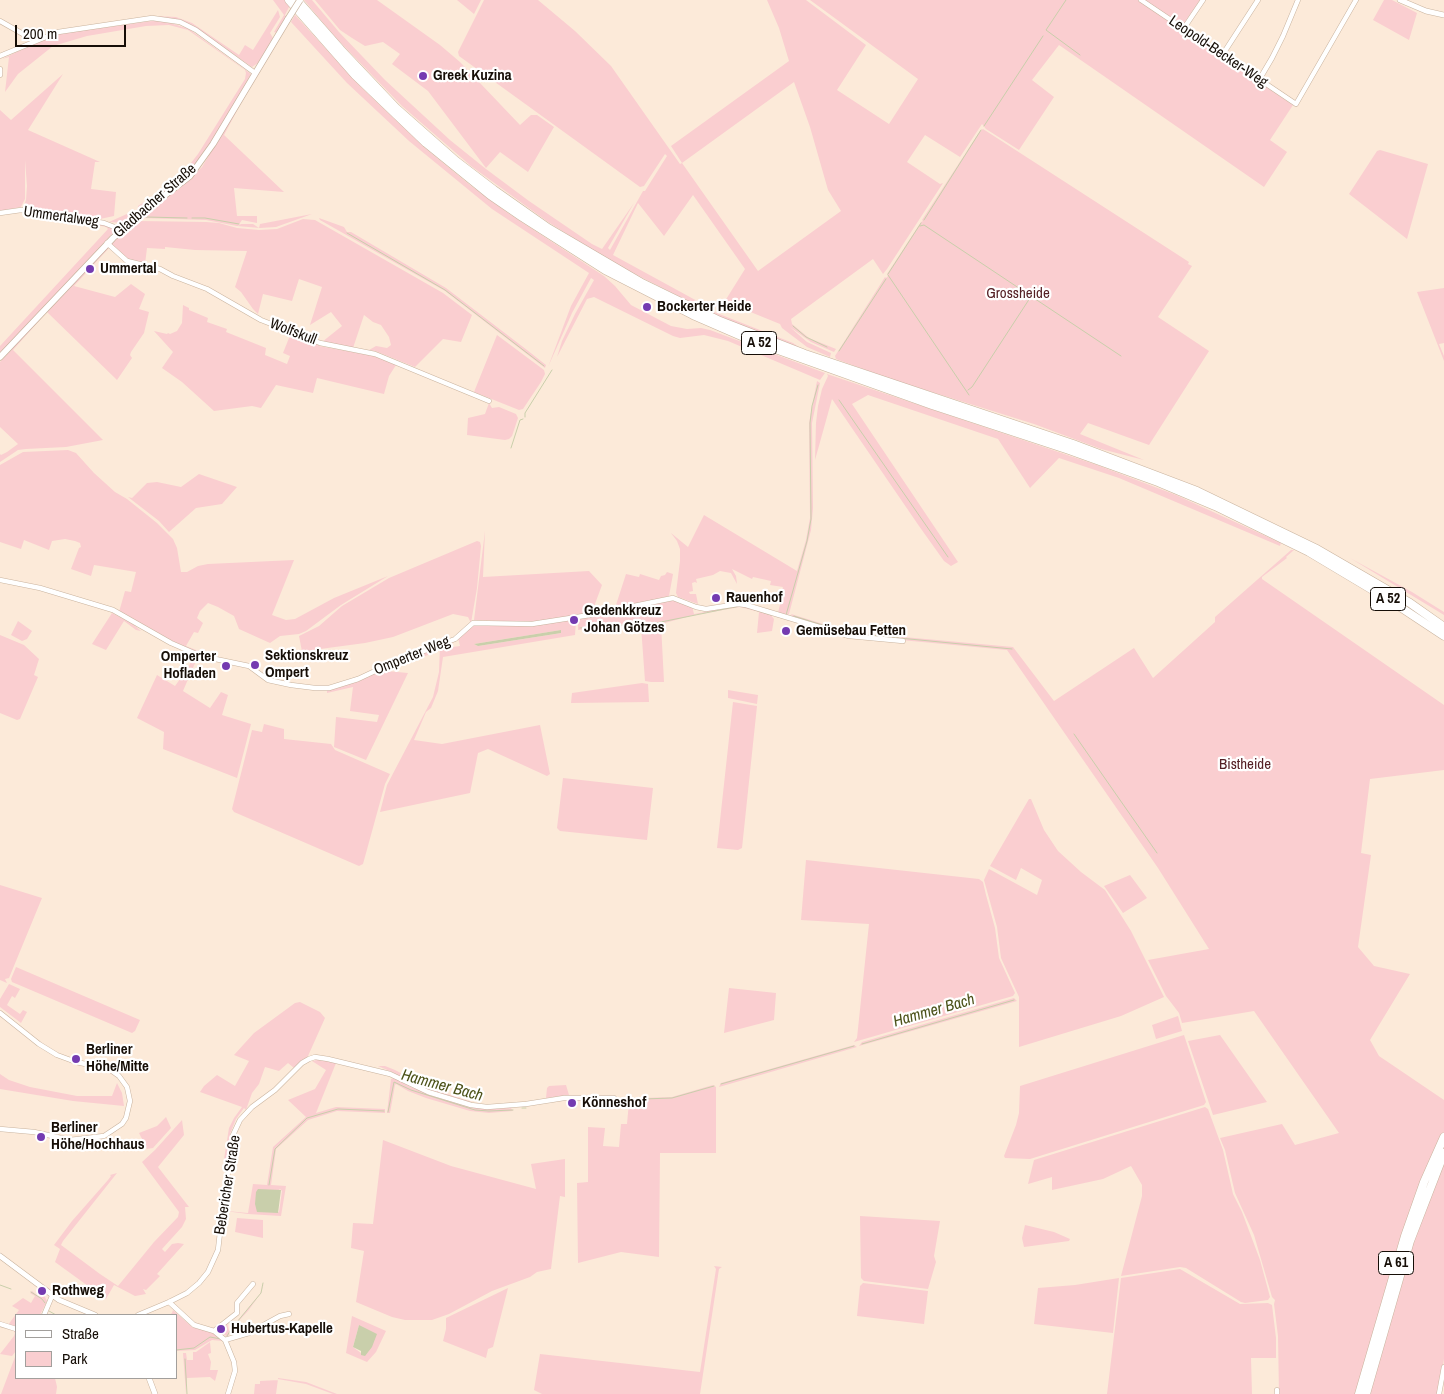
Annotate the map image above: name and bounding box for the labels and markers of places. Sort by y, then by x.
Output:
place label: Greek Kuzina [433,67,512,85]
marker: Greek Kuzina [417,70,429,82]
place label: Ummertal [100,260,157,278]
marker: Ummertal [84,263,96,275]
place label: Bockerter Heide [657,298,751,316]
marker: Bockerter Heide [641,301,653,313]
place label: Rauenhof [726,589,783,607]
marker: Rauenhof [710,592,722,604]
place label: Gedenkkreuz Johan Götzes [584,602,665,637]
marker: Gedenkkreuz Johan Götzes [568,614,580,626]
place label: Gemüsebau Fetten [796,622,906,640]
marker: Gemüsebau Fetten [780,625,792,637]
place label: Sektionskreuz Ompert [265,647,348,682]
place label: Omperter Hofladen [161,648,216,683]
marker: Sektionskreuz Ompert [249,659,261,671]
marker: Omperter Hofladen [220,660,232,672]
place label: Berliner Höhe/Mitte [86,1041,149,1076]
marker: Berliner Höhe/Mitte [70,1053,82,1065]
place label: Könneshof [582,1094,646,1112]
marker: Könneshof [566,1097,578,1109]
place label: Berliner Höhe/Hochhaus [51,1119,145,1154]
marker: Berliner Höhe/Hochhaus [35,1131,47,1143]
place label: Rothweg [52,1282,104,1300]
marker: Rothweg [36,1285,48,1297]
place label: Hubertus-Kapelle [231,1320,333,1338]
marker: Hubertus-Kapelle [215,1323,227,1335]

